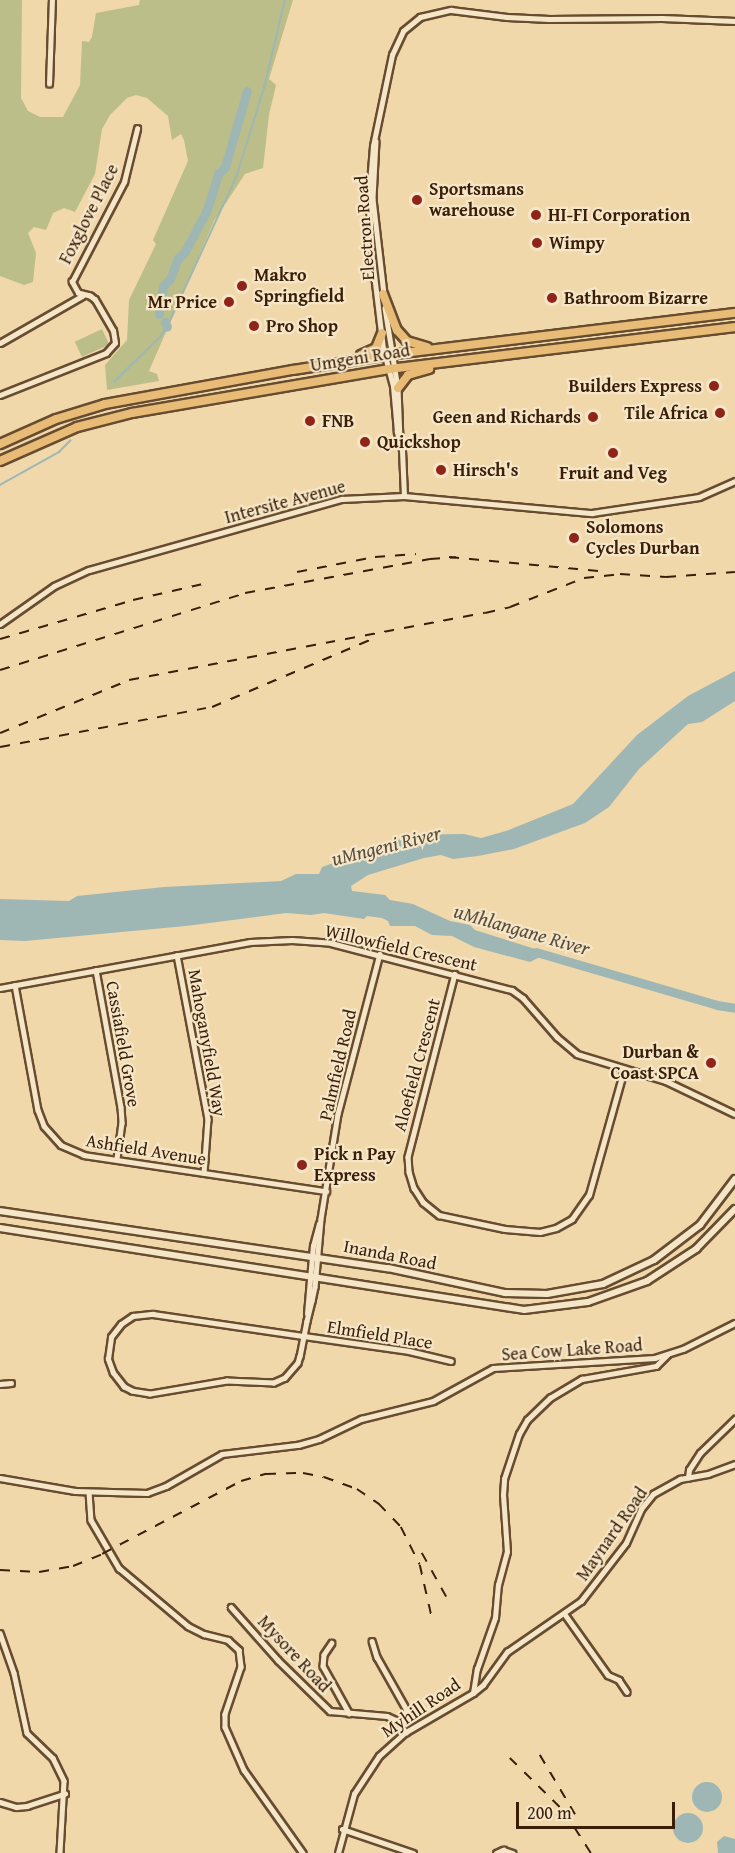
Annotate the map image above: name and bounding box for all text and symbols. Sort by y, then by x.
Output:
street label: Foxglove Place [55,160,123,268]
street label: Electron Road [351,175,379,281]
place label: Sportsmans warehouse [429,179,524,222]
marker: Sportsmans warehouse [410,193,424,207]
place label: HI-FI Corporation [548,204,690,226]
marker: HI-FI Corporation [529,208,543,222]
place label: Wimpy [549,232,605,254]
marker: Wimpy [530,236,544,250]
place label: Makro Springfield [254,265,344,308]
marker: Makro Springfield [235,279,249,293]
place label: Bathroom Bizarre [564,287,708,309]
place label: Mr Price [148,291,217,313]
marker: Bathroom Bizarre [545,291,559,305]
marker: Mr Price [222,295,236,309]
place label: Pro Shop [266,315,338,337]
marker: Pro Shop [247,319,261,333]
street label: Umgeni Road [309,339,411,377]
place label: Builders Express [569,375,702,397]
marker: Builders Express [707,379,721,393]
place label: Tile Africa [624,402,708,424]
place label: Geen and Richards [433,406,581,428]
marker: Tile Africa [713,406,727,420]
place label: FNB [322,410,354,432]
marker: Geen and Richards [586,410,600,424]
marker: FNB [303,414,317,428]
place label: Quickshop [377,431,461,453]
marker: Quickshop [358,435,372,449]
marker: Fruit and Veg [606,446,620,460]
place label: Hirsch's [453,459,518,481]
place label: Fruit and Veg [559,462,667,484]
marker: Hirsch's [434,463,448,477]
street label: Intersite Avenue [222,476,348,528]
place label: Solomons Cycles Durban [586,517,700,560]
marker: Solomons Cycles Durban [567,531,581,545]
water label: uMngeni River [329,820,443,870]
water label: uMhlangane River [451,898,593,960]
street label: Willowfield Crescent [323,920,479,976]
street label: Mahoganyfield Way [183,968,231,1118]
street label: Cassiafield Grove [101,979,145,1109]
street label: Aloefield Crescent [389,996,445,1134]
street label: Palmfield Road [315,1007,361,1123]
place label: Durban & Coast SPCA [610,1042,699,1084]
marker: Durban & Coast SPCA [704,1056,718,1070]
street label: Ashfield Avenue [84,1130,208,1170]
place label: Pick n Pay Express [314,1144,396,1186]
marker: Pick n Pay Express [295,1158,309,1172]
street label: Inanda Road [342,1235,438,1275]
street label: Elmfield Place [326,1316,434,1354]
street label: Sea Cow Lake Road [501,1334,643,1366]
street label: Maynard Road [572,1483,652,1585]
street label: Mysore Road [253,1611,335,1697]
street label: Myhill Road [377,1674,465,1742]
scale bar [519,1790,678,1828]
text: 200 m [527,1799,572,1826]

